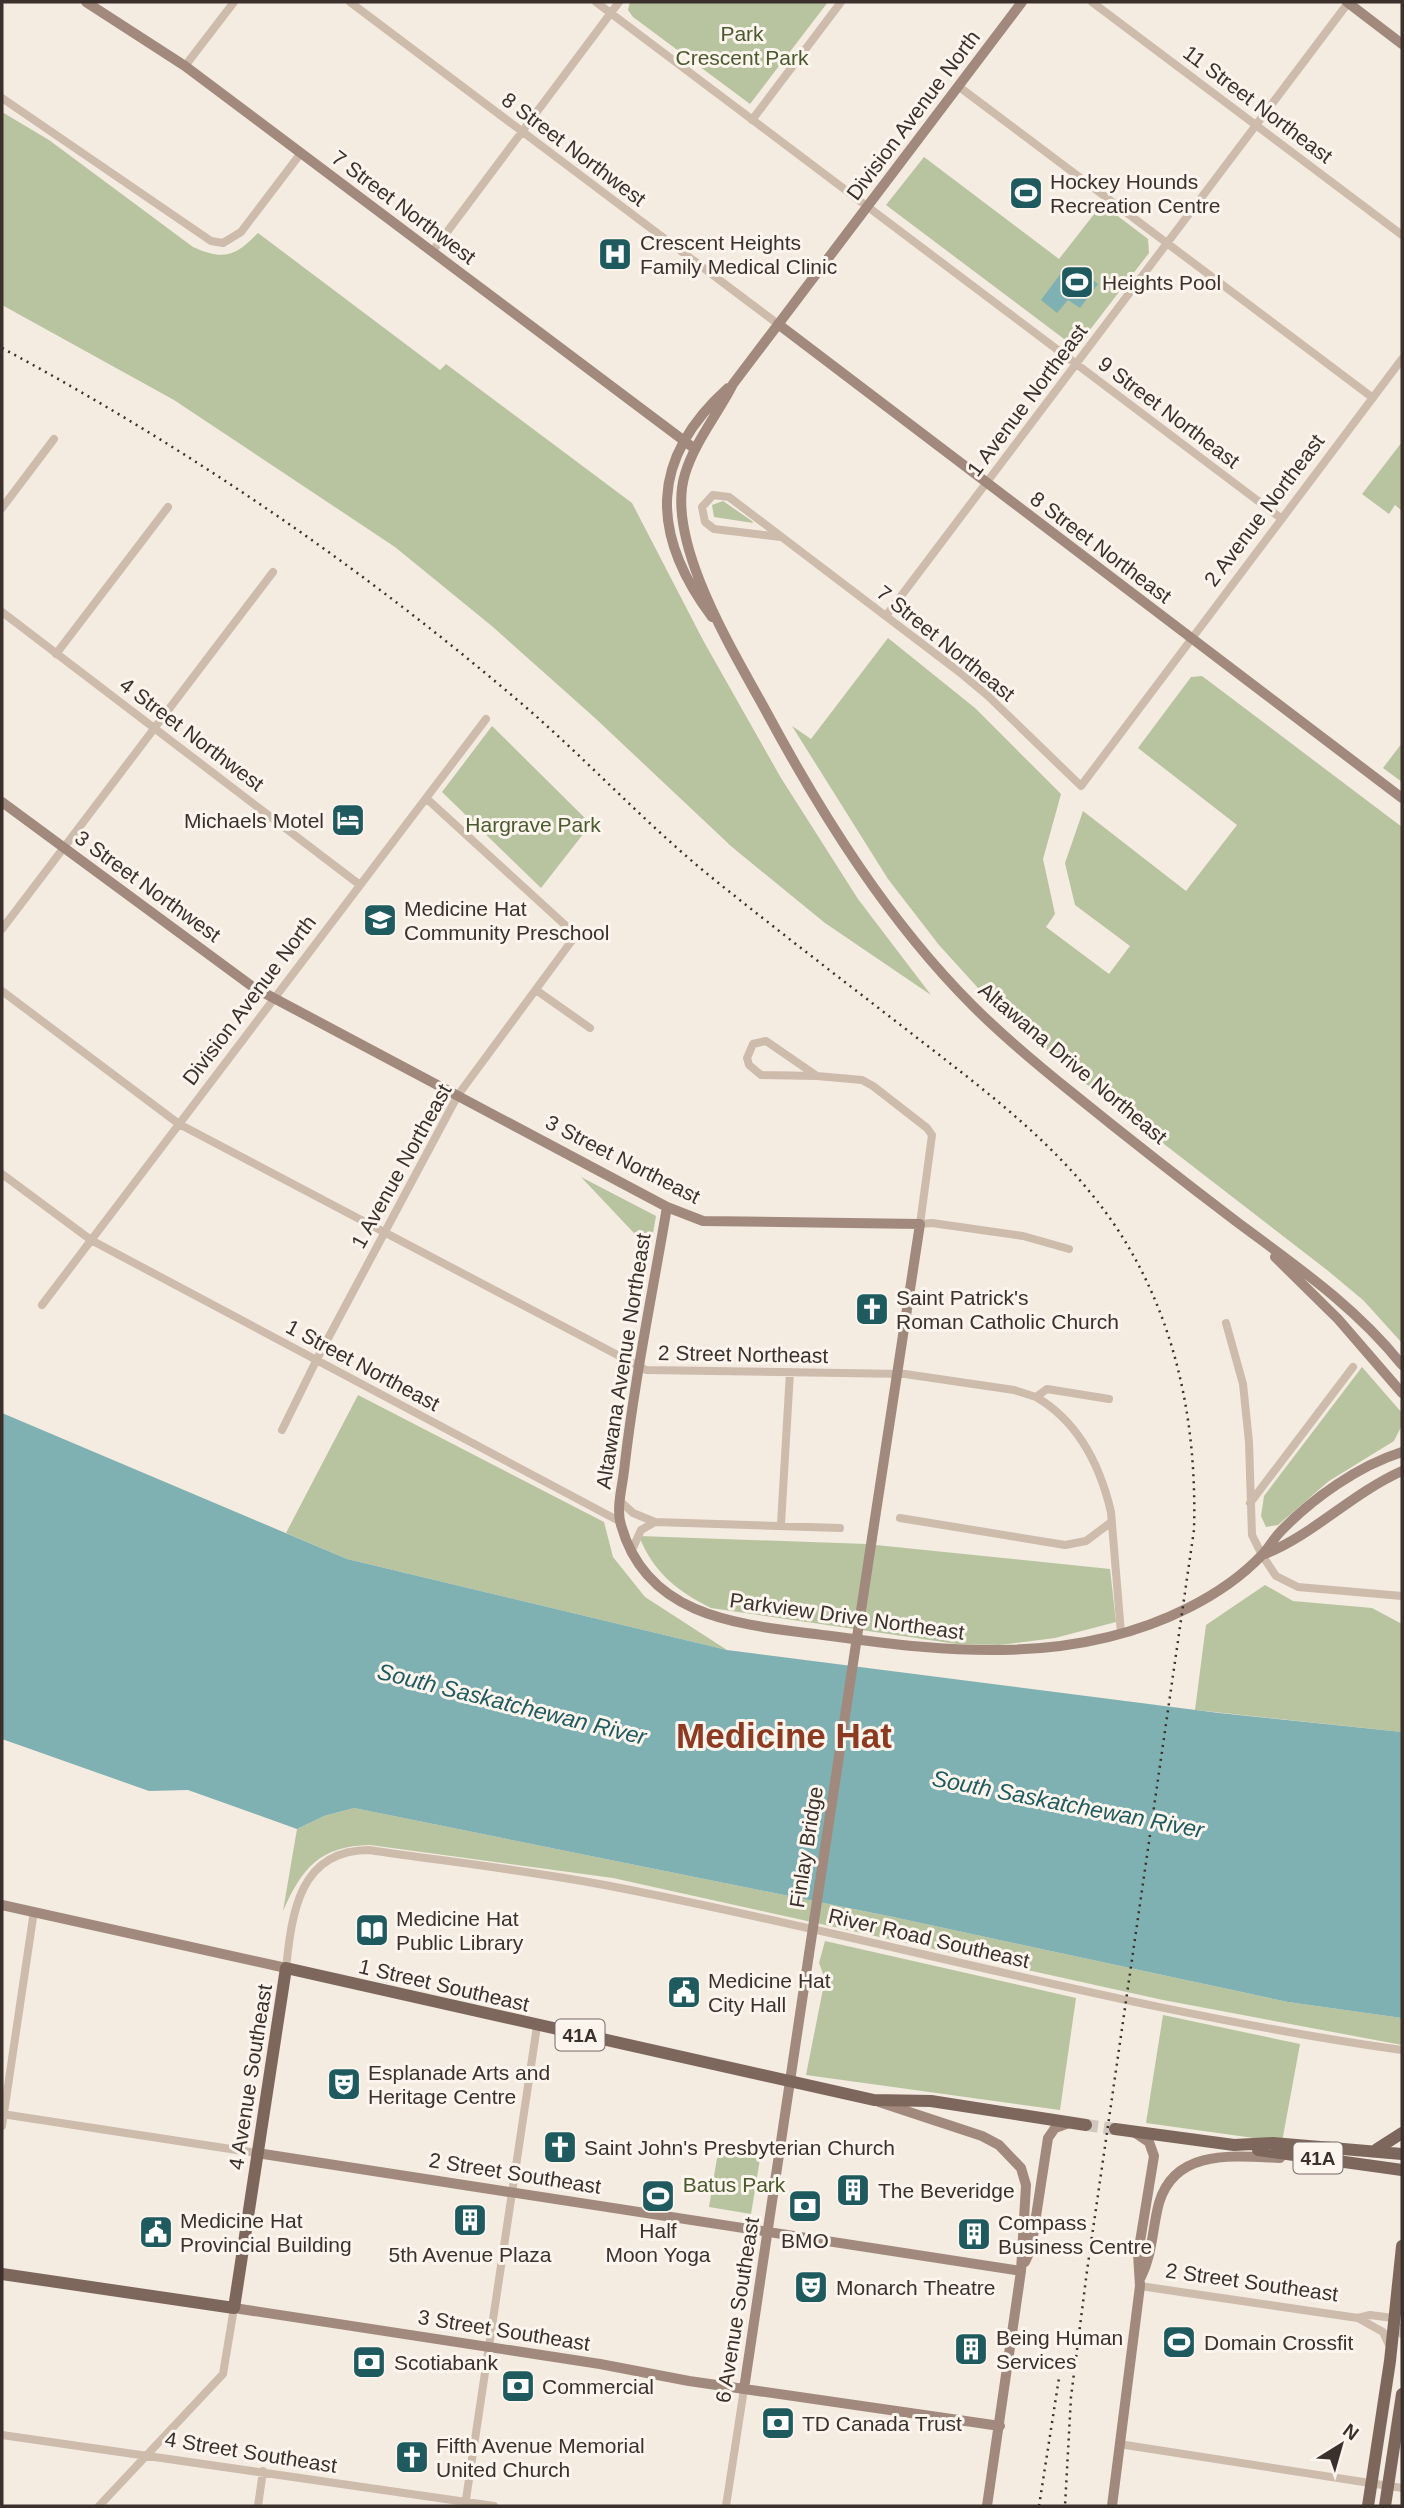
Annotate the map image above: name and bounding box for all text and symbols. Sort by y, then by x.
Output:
park label: Park Crescent Park [675,22,809,69]
street label: Division Avenue North [842,26,984,204]
street label: 11 Street Northeast [1179,40,1337,168]
street label: 8 Street Northwest [498,87,650,211]
street label: 7 Street Northwest [328,145,480,269]
place label: Hockey Hounds Recreation Centre [1050,170,1220,217]
sports icon: Hockey Hounds Recreation Centre [1007,174,1045,212]
place label: Crescent Heights Family Medical Clinic [640,231,837,278]
hospital icon: Crescent Heights Family Medical Clinic [596,235,634,273]
sports icon: Heights Pool [1058,263,1096,301]
place label: Heights Pool [1102,271,1221,294]
street label: 1 Avenue Northeast [962,319,1092,480]
street label: 9 Street Northeast [1094,352,1244,473]
street label: 2 Avenue Northeast [1199,429,1329,590]
street label: 8 Street Northeast [1026,487,1176,608]
street label: 7 Street Northeast [873,580,1020,706]
street label: 4 Street Northwest [116,672,268,796]
hotel icon: Michaels Motel [329,801,367,839]
place label: Michaels Motel [184,809,324,832]
park label: Hargrave Park [465,813,601,836]
street label: 3 Street Northwest [71,826,225,947]
place label: Medicine Hat Community Preschool [404,897,609,944]
school or university icon: Medicine Hat Community Preschool [361,901,399,939]
street label: Division Avenue North [178,911,320,1089]
street label: Altawana Drive Northeast [974,978,1172,1148]
street label: 1 Avenue Northeast [346,1080,456,1252]
street label: 3 Street Northeast [542,1110,704,1208]
street label: Altawana Avenue Northeast [591,1231,655,1491]
place label: Saint Patrick's Roman Catholic Church [896,1286,1119,1333]
church icon: Saint Patrick's Roman Catholic Church [853,1290,891,1328]
street label: 1 Street Northeast [282,1315,444,1415]
street label: 2 Street Northeast [658,1341,829,1367]
street label: Parkview Drive Northeast [728,1588,966,1644]
water label: South Saskatchewan River [375,1658,650,1750]
district label: Medicine Hat [676,1716,892,1755]
water label: South Saskatchewan River [930,1765,1207,1843]
street label: Finlay Bridge [785,1785,827,1909]
street label: River Road Southeast [826,1904,1032,1972]
place label: Medicine Hat Public Library [396,1907,524,1954]
library icon: Medicine Hat Public Library [353,1911,391,1949]
street label: 1 Street Southeast [357,1954,531,2016]
place label: Medicine Hat City Hall [708,1969,831,2016]
public building icon: Medicine Hat City Hall [665,1973,703,2011]
street label: 4 Avenue Southeast [224,1982,276,2171]
road number: 41A [556,2020,604,2050]
place label: Esplanade Arts and Heritage Centre [368,2061,550,2108]
theatre icon: Esplanade Arts and Heritage Centre [325,2065,363,2103]
church icon: Saint John's Presbyterian Church [541,2128,579,2166]
place label: Saint John's Presbyterian Church [584,2136,895,2159]
road number: 41A [1294,2142,1342,2174]
street label: 2 Street Southeast [427,2148,603,2198]
building icon: The Beveridge [834,2171,872,2209]
park label: Batus Park [683,2173,786,2196]
sports icon: Half Moon Yoga [639,2177,677,2215]
place label: The Beveridge [878,2179,1015,2202]
bank icon: BMO [786,2187,824,2225]
building icon: 5th Avenue Plaza [451,2201,489,2239]
place label: Medicine Hat Provincial Building [180,2209,352,2256]
place label: Compass Business Centre [998,2211,1152,2258]
public building icon: Medicine Hat Provincial Building [137,2213,175,2251]
street label: 6 Avenue Southeast [711,2215,763,2404]
building icon: Compass Business Centre [955,2215,993,2253]
place label: Half Moon Yoga [605,2219,711,2266]
place label: BMO [781,2229,829,2252]
place label: 5th Avenue Plaza [388,2243,552,2266]
street label: 2 Street Southeast [1164,2259,1340,2306]
theatre icon: Monarch Theatre [792,2268,830,2306]
place label: Monarch Theatre [836,2276,996,2299]
street label: 3 Street Southeast [416,2305,592,2355]
sports icon: Domain Crossfit [1160,2323,1198,2361]
place label: Being Human Services [996,2326,1123,2373]
building icon: Being Human Services [952,2330,990,2368]
place label: Domain Crossfit [1204,2331,1354,2354]
bank icon: Scotiabank [350,2343,388,2381]
place label: Scotiabank [394,2351,498,2374]
bank icon: Commercial [499,2367,537,2405]
place label: Commercial [542,2375,654,2398]
bank icon: TD Canada Trust [759,2404,797,2442]
north arrow [1306,2410,1376,2480]
place label: TD Canada Trust [802,2412,962,2435]
text: N [1339,2419,1363,2444]
street label: 4 Street Southeast [163,2427,339,2477]
place label: Fifth Avenue Memorial United Church [436,2434,645,2481]
church icon: Fifth Avenue Memorial United Church [393,2438,431,2476]

